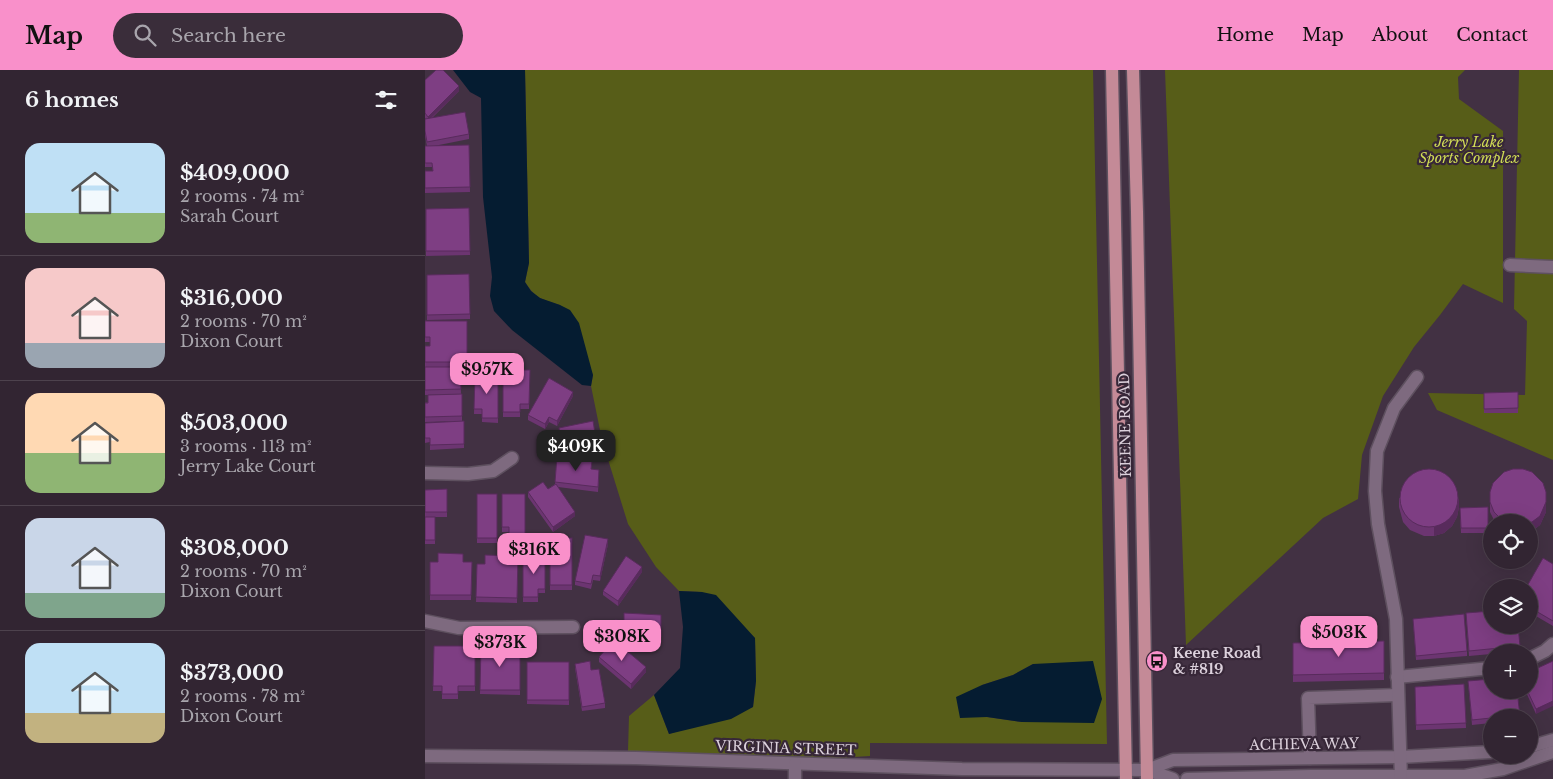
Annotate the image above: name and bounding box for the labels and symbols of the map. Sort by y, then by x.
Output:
park label: Jerry Lake Sports Complex [1419,133,1519,167]
pin: $957K [452,352,522,395]
street label: KEENE ROAD [1115,372,1135,478]
pin: $409K [541,430,611,472]
pin: $316K [499,532,569,575]
pin: $503K [1304,616,1374,658]
pin: $308K [587,620,657,662]
pin: $373K [465,626,535,668]
place label: Keene Road & #819 [1173,644,1261,678]
bus stop icon: Keene Road & #819 [1145,649,1169,673]
street label: ACHIEVA WAY [1248,734,1360,754]
street label: VIRGINIA STREET [714,737,857,759]

